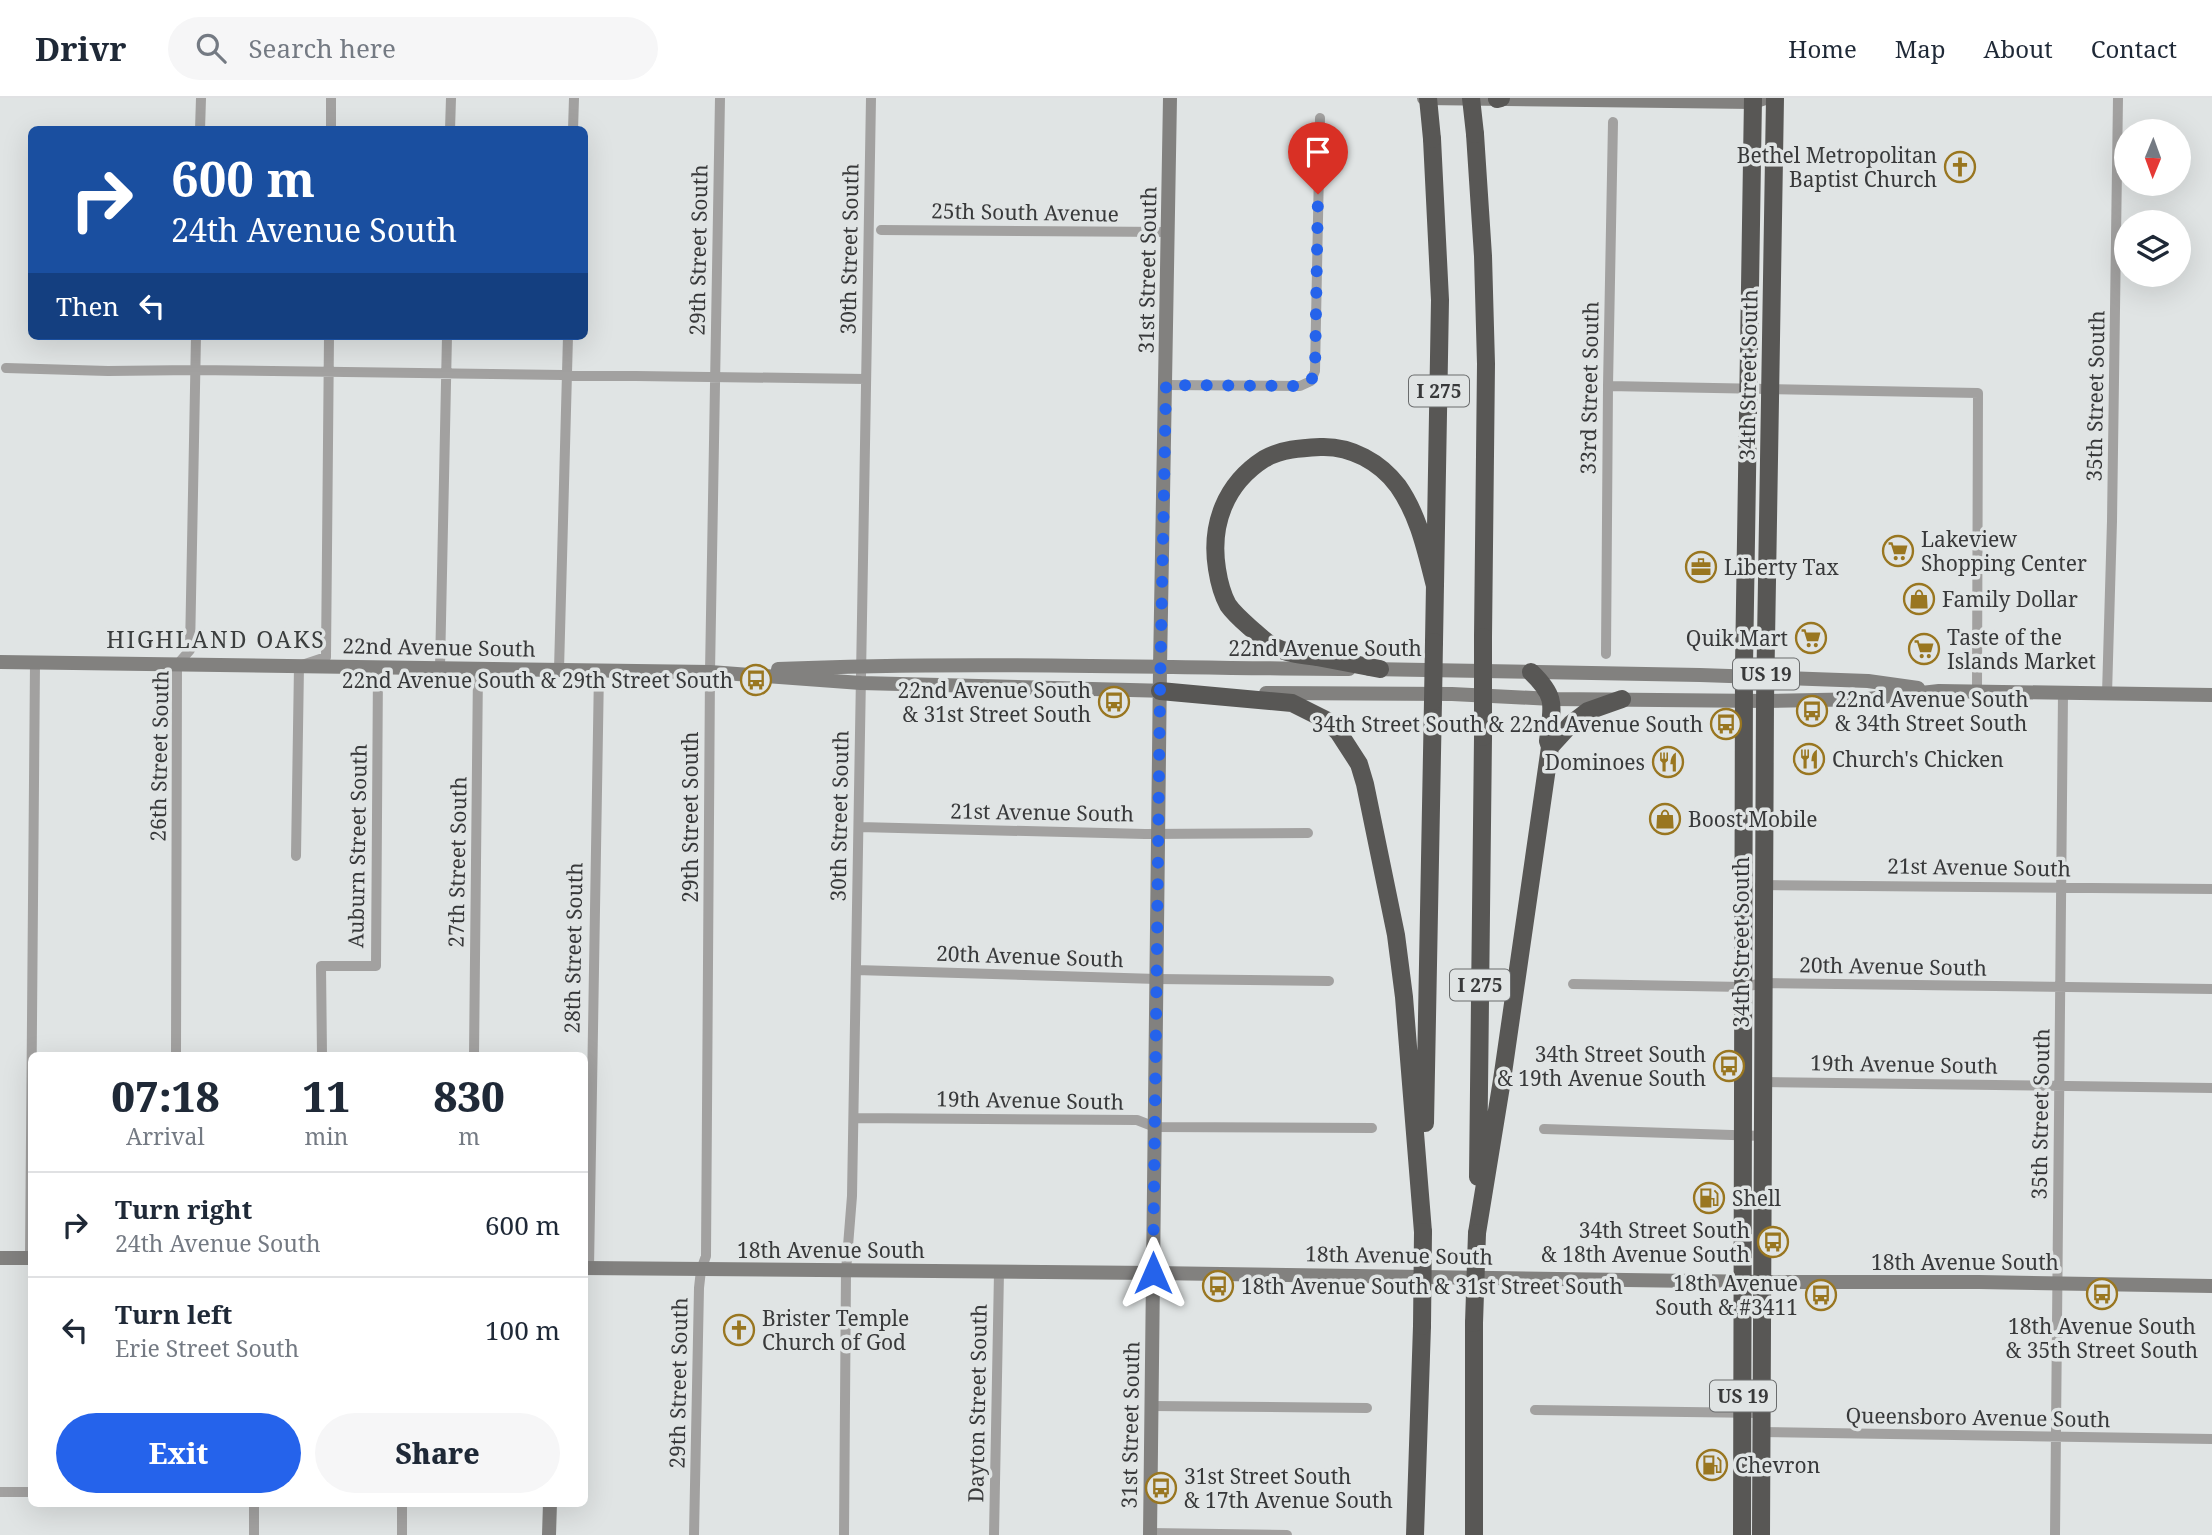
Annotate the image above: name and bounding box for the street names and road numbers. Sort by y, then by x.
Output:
street label: 30th Street South [834,163,864,335]
street label: 29th Street South [683,164,713,336]
street label: 31st Street South [1132,186,1162,354]
street label: 25th South Avenue [931,196,1119,228]
street label: 34th Street South [1733,289,1763,461]
street label: 33rd Street South [1573,301,1605,475]
street label: 35th Street South [2080,310,2110,482]
road number: I 275 [1409,376,1469,406]
street label: 22nd Avenue South [342,631,536,663]
street label: 22nd Avenue South [1228,634,1422,662]
road number: US 19 [1733,659,1799,690]
street label: 26th Street South [144,670,174,842]
street label: 30th Street South [824,730,854,902]
street label: 29th Street South [676,731,704,903]
street label: Auburn Street South [341,744,373,948]
street label: 27th Street South [442,776,472,948]
street label: 21st Avenue South [950,796,1134,828]
street label: 21st Avenue South [1887,851,2071,883]
street label: 34th Street South [1727,856,1755,1028]
street label: 28th Street South [558,862,588,1034]
street label: 20th Avenue South [936,939,1124,973]
street label: 20th Avenue South [1799,950,1987,982]
road number: I 275 [1450,970,1510,1000]
street label: 35th Street South [2025,1028,2055,1200]
street label: 19th Avenue South [1810,1048,1998,1080]
street label: 19th Avenue South [936,1084,1124,1116]
street label: 18th Avenue South [737,1236,925,1264]
street label: 18th Avenue South [1305,1239,1493,1271]
street label: 18th Avenue South [1871,1248,2059,1276]
street label: 29th Street South [663,1297,693,1469]
street label: Dayton Street South [961,1303,993,1503]
street label: 31st Street South [1115,1341,1145,1509]
road number: US 19 [1710,1380,1776,1412]
street label: Queensboro Avenue South [1845,1401,2111,1433]

